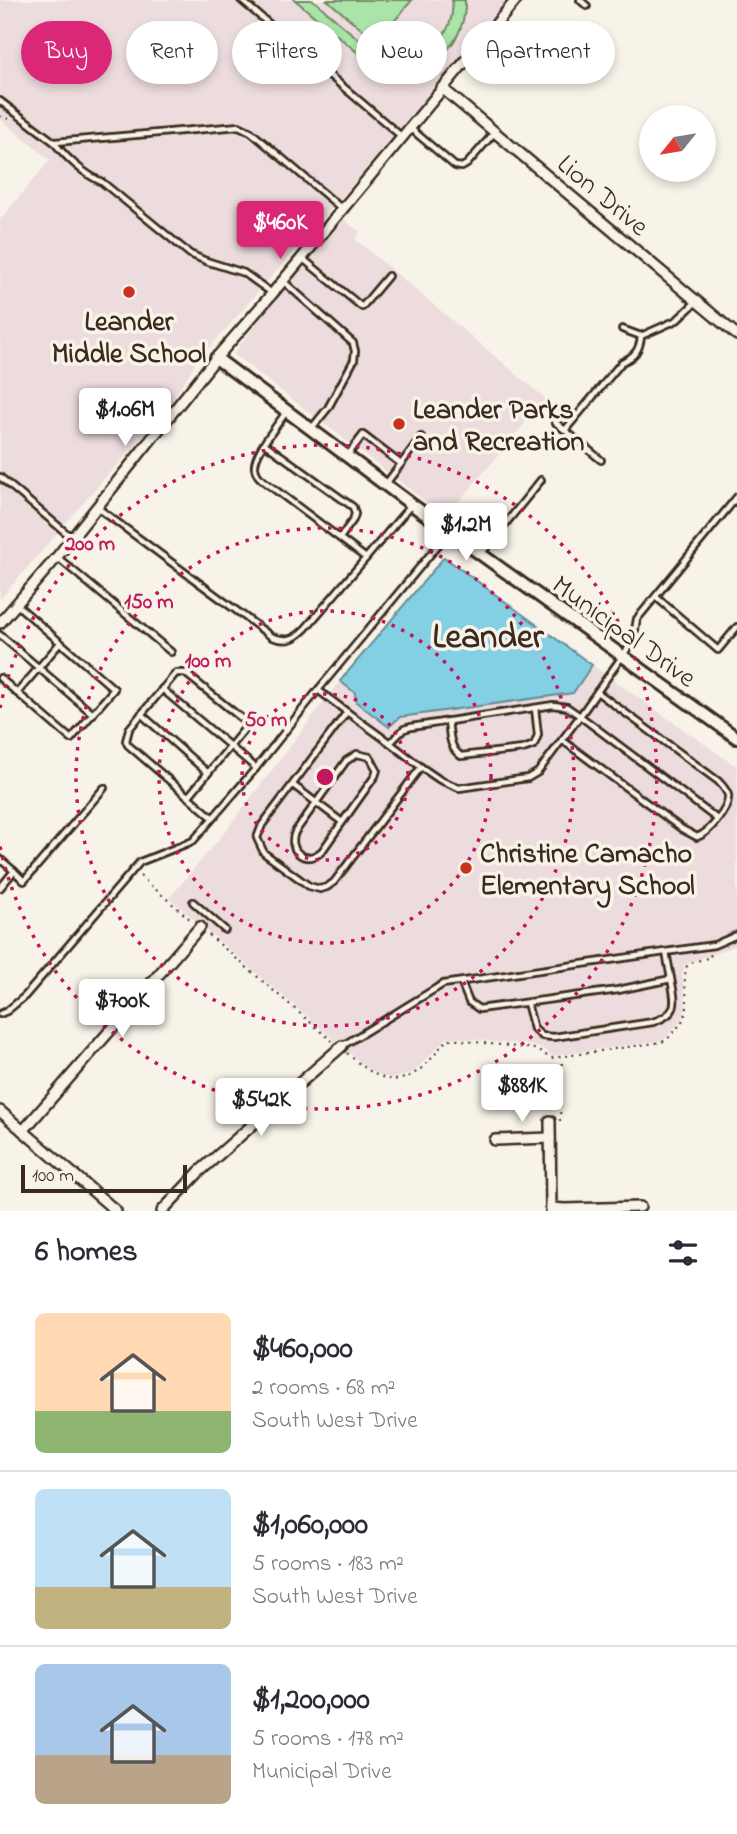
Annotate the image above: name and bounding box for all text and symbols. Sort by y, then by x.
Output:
chip: Buy [21,21,112,84]
chip: Rent [126,21,218,84]
chip: Filters [232,21,342,84]
chip: New [356,21,447,84]
chip: Apartment [461,21,615,84]
north arrow [639,105,716,182]
map controls [639,105,716,182]
street label: Lion Drive [547,146,657,248]
pin: $460K [231,202,329,261]
text: $460K [253,207,307,240]
marker: Leander Middle School [121,284,137,300]
place label: Leander Middle School [52,303,207,376]
pin: $1.06M [68,388,182,448]
place label: Leander Parks and Recreation [413,391,584,464]
text: $1.06M [95,394,155,427]
marker: Leander Parks and Recreation [391,416,407,432]
pin: $1.2M [417,504,515,563]
text: $1.2M [440,509,492,542]
text: 200 m [64,530,115,560]
street label: Municipal Drive [542,566,704,700]
text: 150 m [124,588,174,618]
district label: Leander [433,613,545,664]
text: 100 m [185,647,231,677]
text: 50 m [245,706,287,736]
centre of rings [313,765,337,789]
place label: Christine Camacho Elementary School [480,835,695,908]
marker: Christine Camacho Elementary School [458,860,474,876]
pin: $700K [73,979,171,1039]
text: $700K [95,985,149,1018]
pin: $881K [473,1064,571,1124]
text: $881K [497,1070,547,1103]
pin: $542K [212,1078,310,1138]
text: $542K [231,1084,291,1117]
scale bar [21,1162,187,1194]
text: 100 m [32,1163,74,1190]
text: 6 homes [35,1231,138,1275]
icon: filters [664,1234,702,1272]
text: $460,000 [252,1328,353,1372]
icon: home [91,1341,175,1425]
text: 2 rooms · 68 m² [252,1372,395,1405]
text: South West Drive [252,1405,418,1438]
text: $1,060,000 [252,1504,368,1548]
icon: home [91,1517,175,1601]
text: 5 rooms · 183 m² [252,1548,404,1581]
text: South West Drive [252,1581,418,1614]
text: $1,200,000 [252,1679,370,1723]
icon: home [91,1692,175,1776]
text: 5 rooms · 178 m² [252,1723,404,1756]
text: Municipal Drive [252,1756,391,1789]

